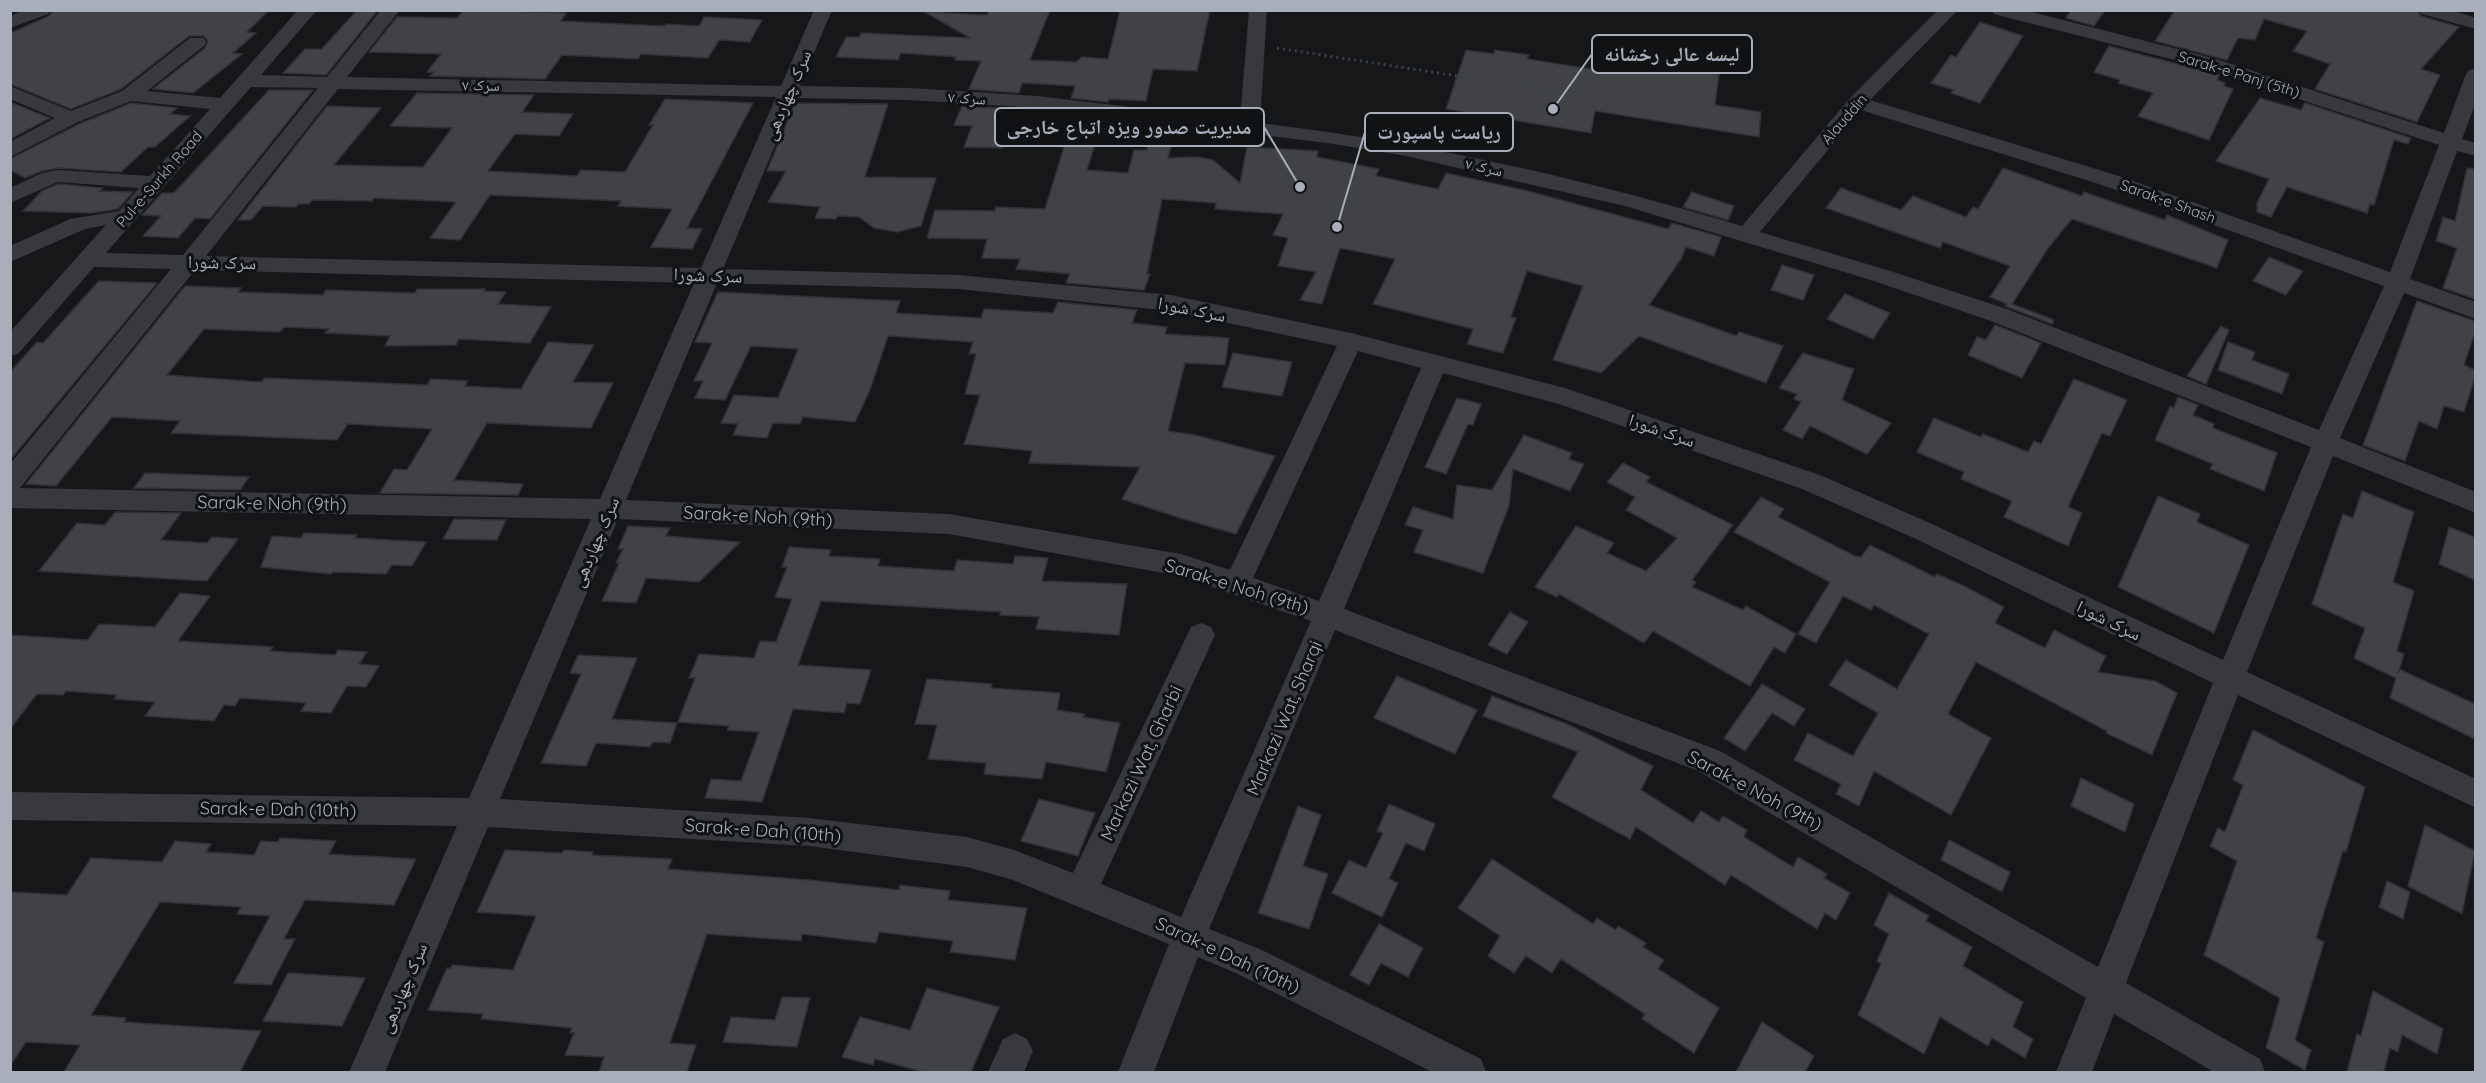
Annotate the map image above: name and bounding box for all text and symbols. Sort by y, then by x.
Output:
callout: لیسه عالی رخشانه [1592,35,1752,73]
text: لیسه عالی رخشانه [1604,41,1740,67]
street label: سرک چهاردهی [758,46,816,144]
street label: Sarak-e Panj (5th) [2176,46,2302,102]
street label: سرک ۷ [462,75,500,95]
street label: سرک ۷ [948,87,987,109]
street label: Alauddin [1817,90,1871,148]
callout: مدیریت صدور ویزه اتباع خارجی [995,108,1264,146]
callout: ریاست پاسپورت [1365,113,1513,151]
text: مدیریت صدور ویزه اتباع خارجی [1006,114,1252,140]
text: ریاست پاسپورت [1377,119,1501,144]
street label: Pul-e-Surkh Road [112,127,206,231]
street label: سرک ۷ [1464,154,1505,181]
street label: Sarak-e Shash [2118,175,2218,227]
street label: سرک شورا [188,250,256,274]
street label: سرک شورا [673,262,743,288]
street label: سرک شورا [1156,291,1228,327]
street label: سرک شورا [1626,408,1698,452]
street label: Sarak-e Noh (9th) [197,490,347,516]
street label: سرک چهاردهی [566,493,624,591]
street label: Sarak-e Noh (9th) [683,501,833,531]
street label: Sarak-e Noh (9th) [1162,553,1312,619]
street label: سرک شورا [2073,595,2145,645]
street label: Markazi Wat, Sharqi [1241,637,1327,799]
street label: Markazi Wat, Gharbi [1095,682,1187,844]
street label: Sarak-e Noh (9th) [1684,745,1826,835]
street label: Sarak-e Dah (10th) [200,796,356,822]
street label: Sarak-e Dah (10th) [684,813,842,847]
street label: Sarak-e Dah (10th) [1152,912,1304,998]
street label: سرک چهاردهی [374,939,432,1037]

